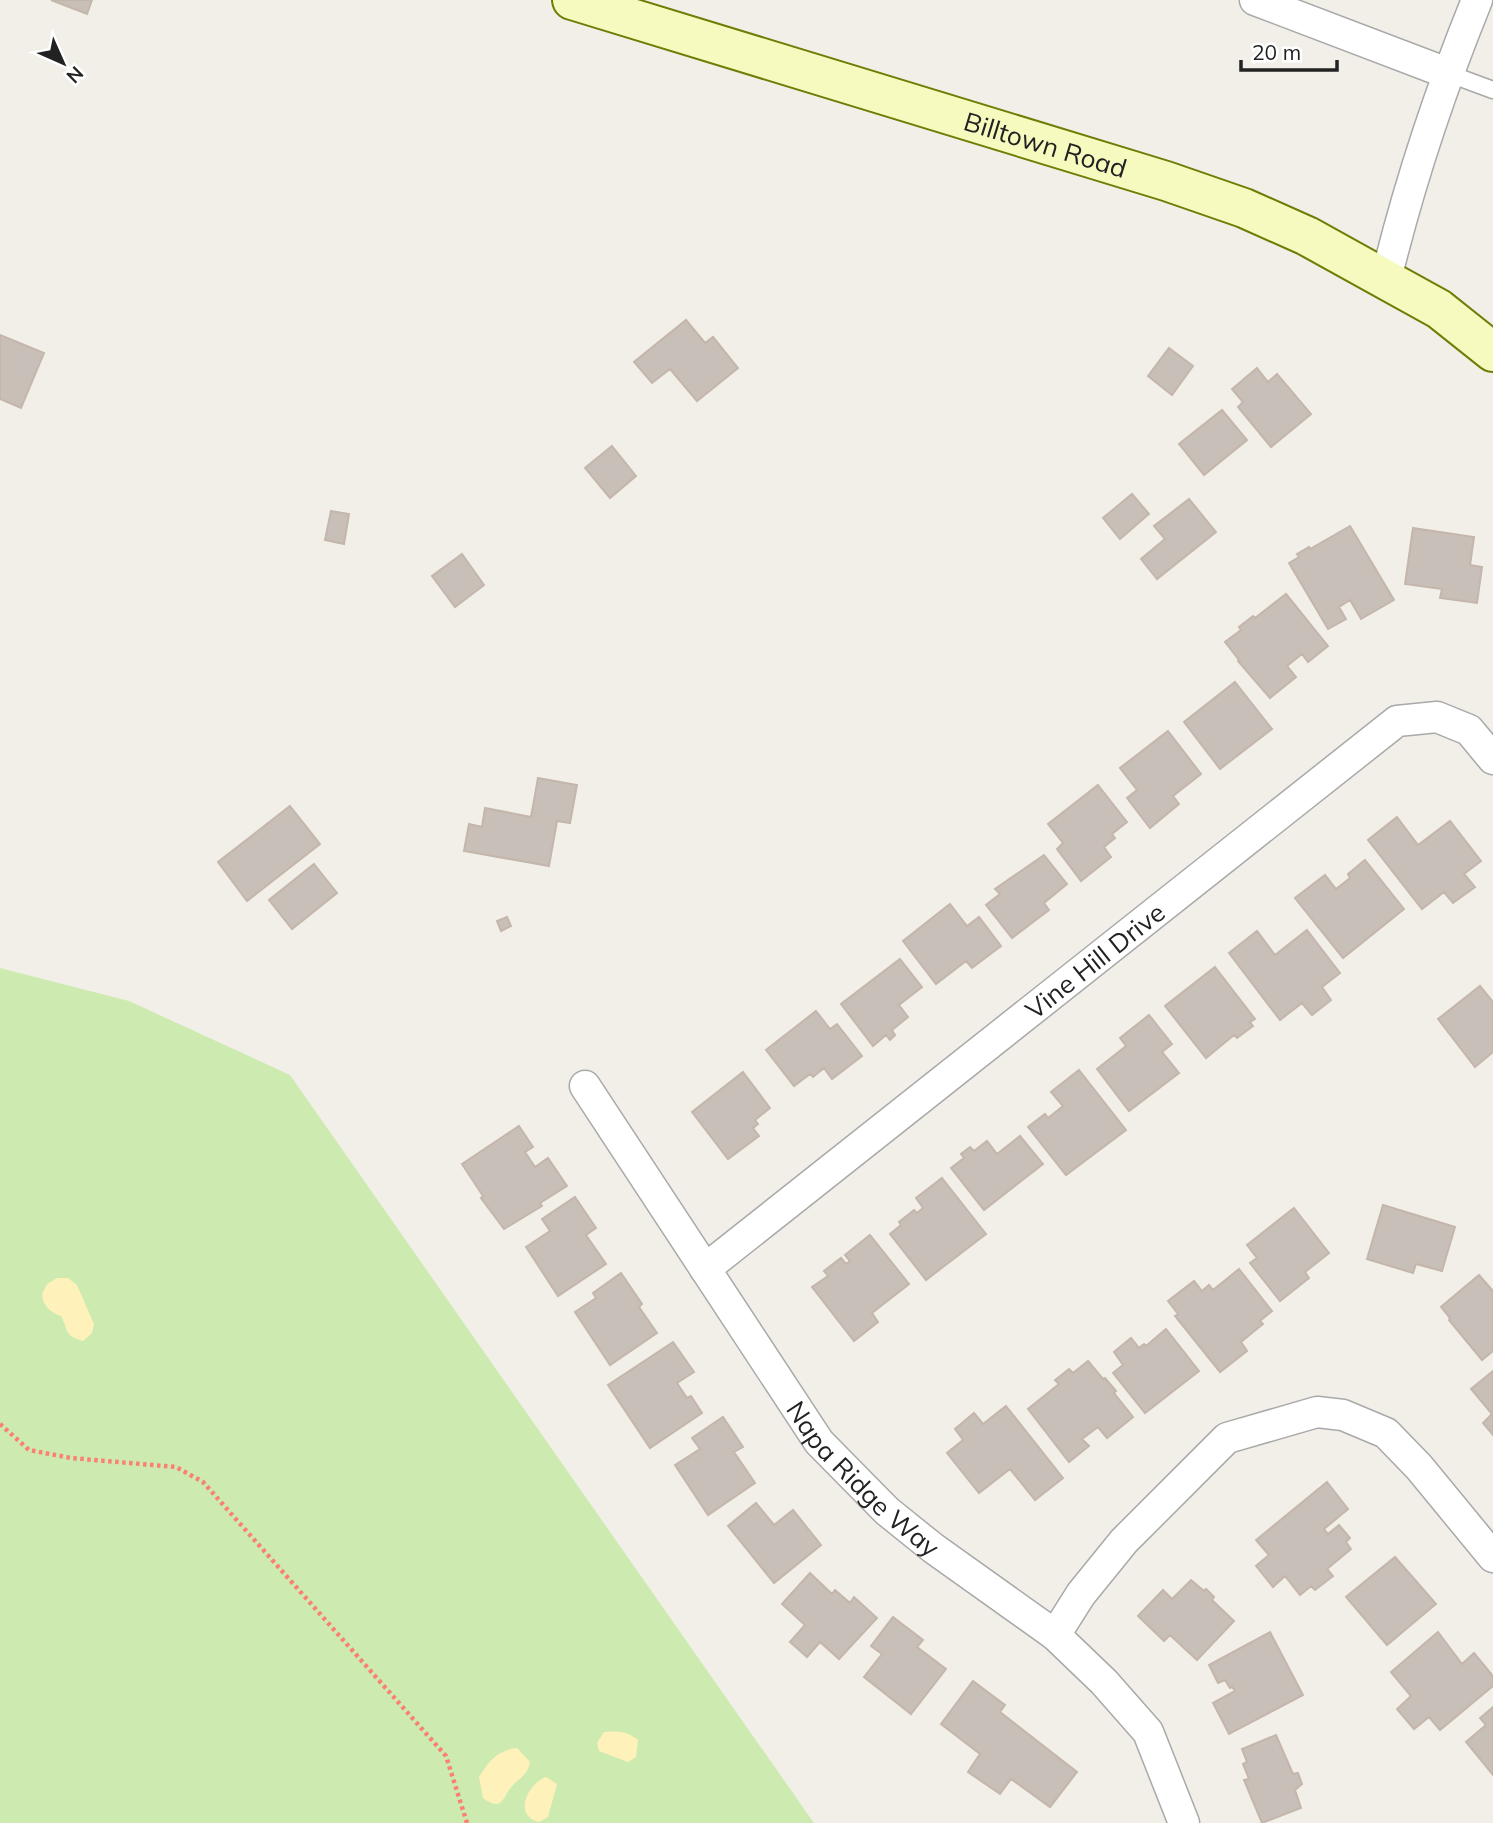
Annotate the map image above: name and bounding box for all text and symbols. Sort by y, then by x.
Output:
north arrow [28,28,98,98]
scale bar [1241,28,1337,72]
text: 20 m [1252,39,1301,65]
text: N [61,61,89,89]
street label: Billtown Road [960,104,1131,185]
street label: Vine Hill Drive [1018,895,1171,1026]
street label: Napa Ridge Way [780,1394,947,1564]

